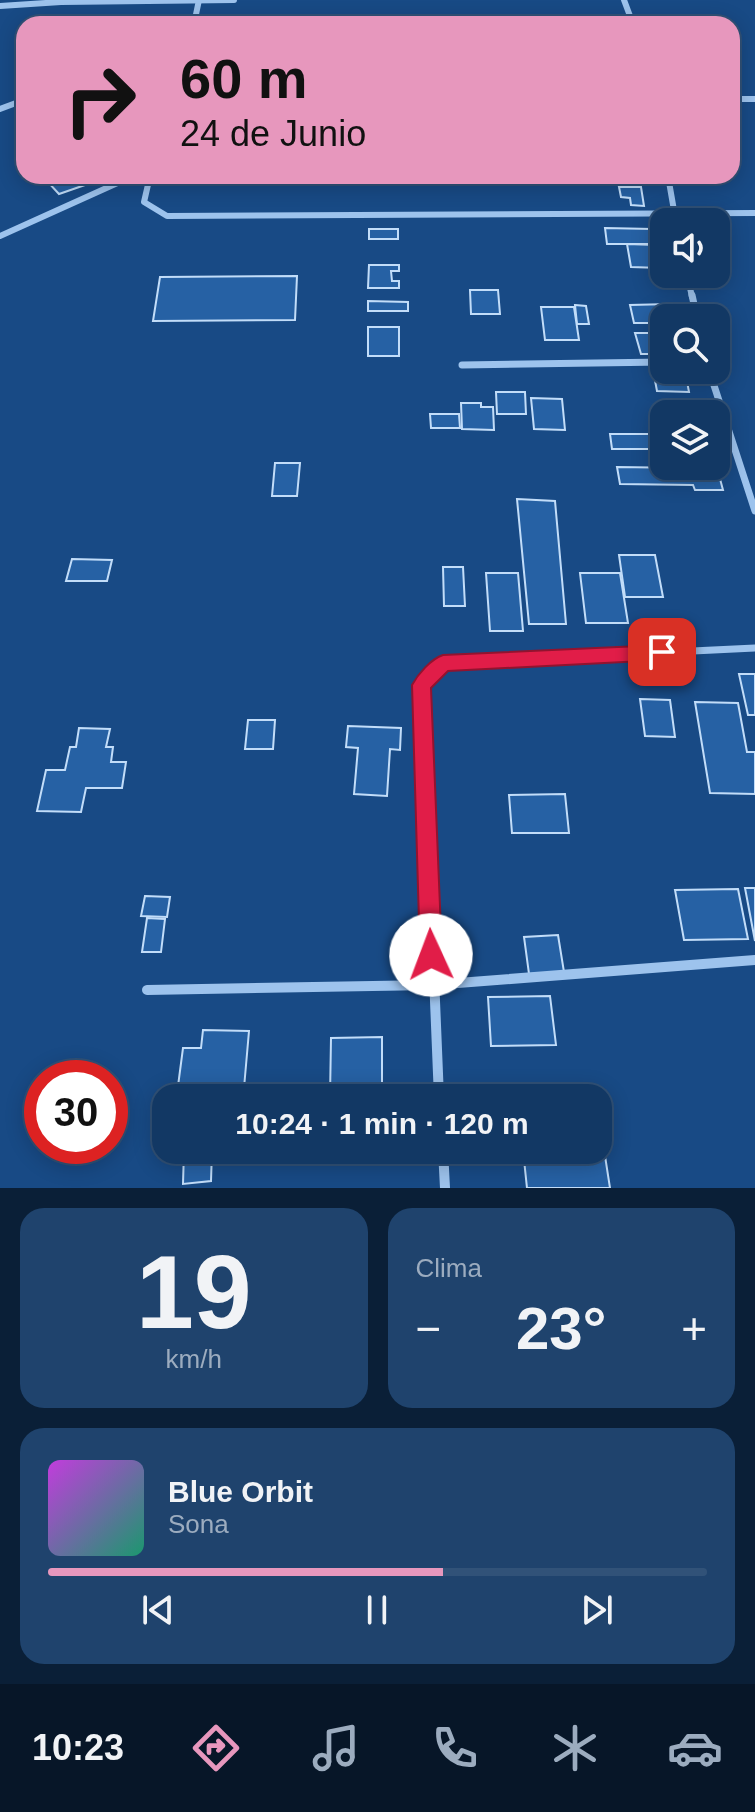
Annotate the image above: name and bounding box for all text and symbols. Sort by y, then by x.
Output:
text: 60 m [180,47,308,110]
icon: right [48,48,152,152]
text: 24 de Junio [180,113,366,154]
map controls [650,208,730,480]
button: sound [650,208,730,288]
button: search [650,304,730,384]
button: layers [650,400,730,480]
pin [628,618,696,686]
icon: arrive [640,630,684,674]
position arrow [389,913,473,997]
speed limit sign: 30 [24,1060,128,1164]
text: 10:24 · 1 min · 120 m [235,1107,529,1140]
text: 19 [136,1234,252,1350]
text: Clima [416,1253,482,1283]
text: 23° [516,1295,607,1362]
text: − [416,1304,441,1353]
text: + [681,1304,707,1353]
text: km/h [166,1344,222,1374]
text: Blue Orbit [168,1475,313,1508]
text: Sona [168,1509,229,1539]
icon: previous [136,1588,180,1632]
icon: pause [355,1588,399,1632]
icon: next [575,1588,619,1632]
icon: directions [188,1720,244,1776]
icon: music [308,1720,364,1776]
icon: phone [427,1720,483,1776]
icon: climate [547,1720,603,1776]
icon: car [667,1720,723,1776]
text: 10:23 [32,1727,124,1768]

